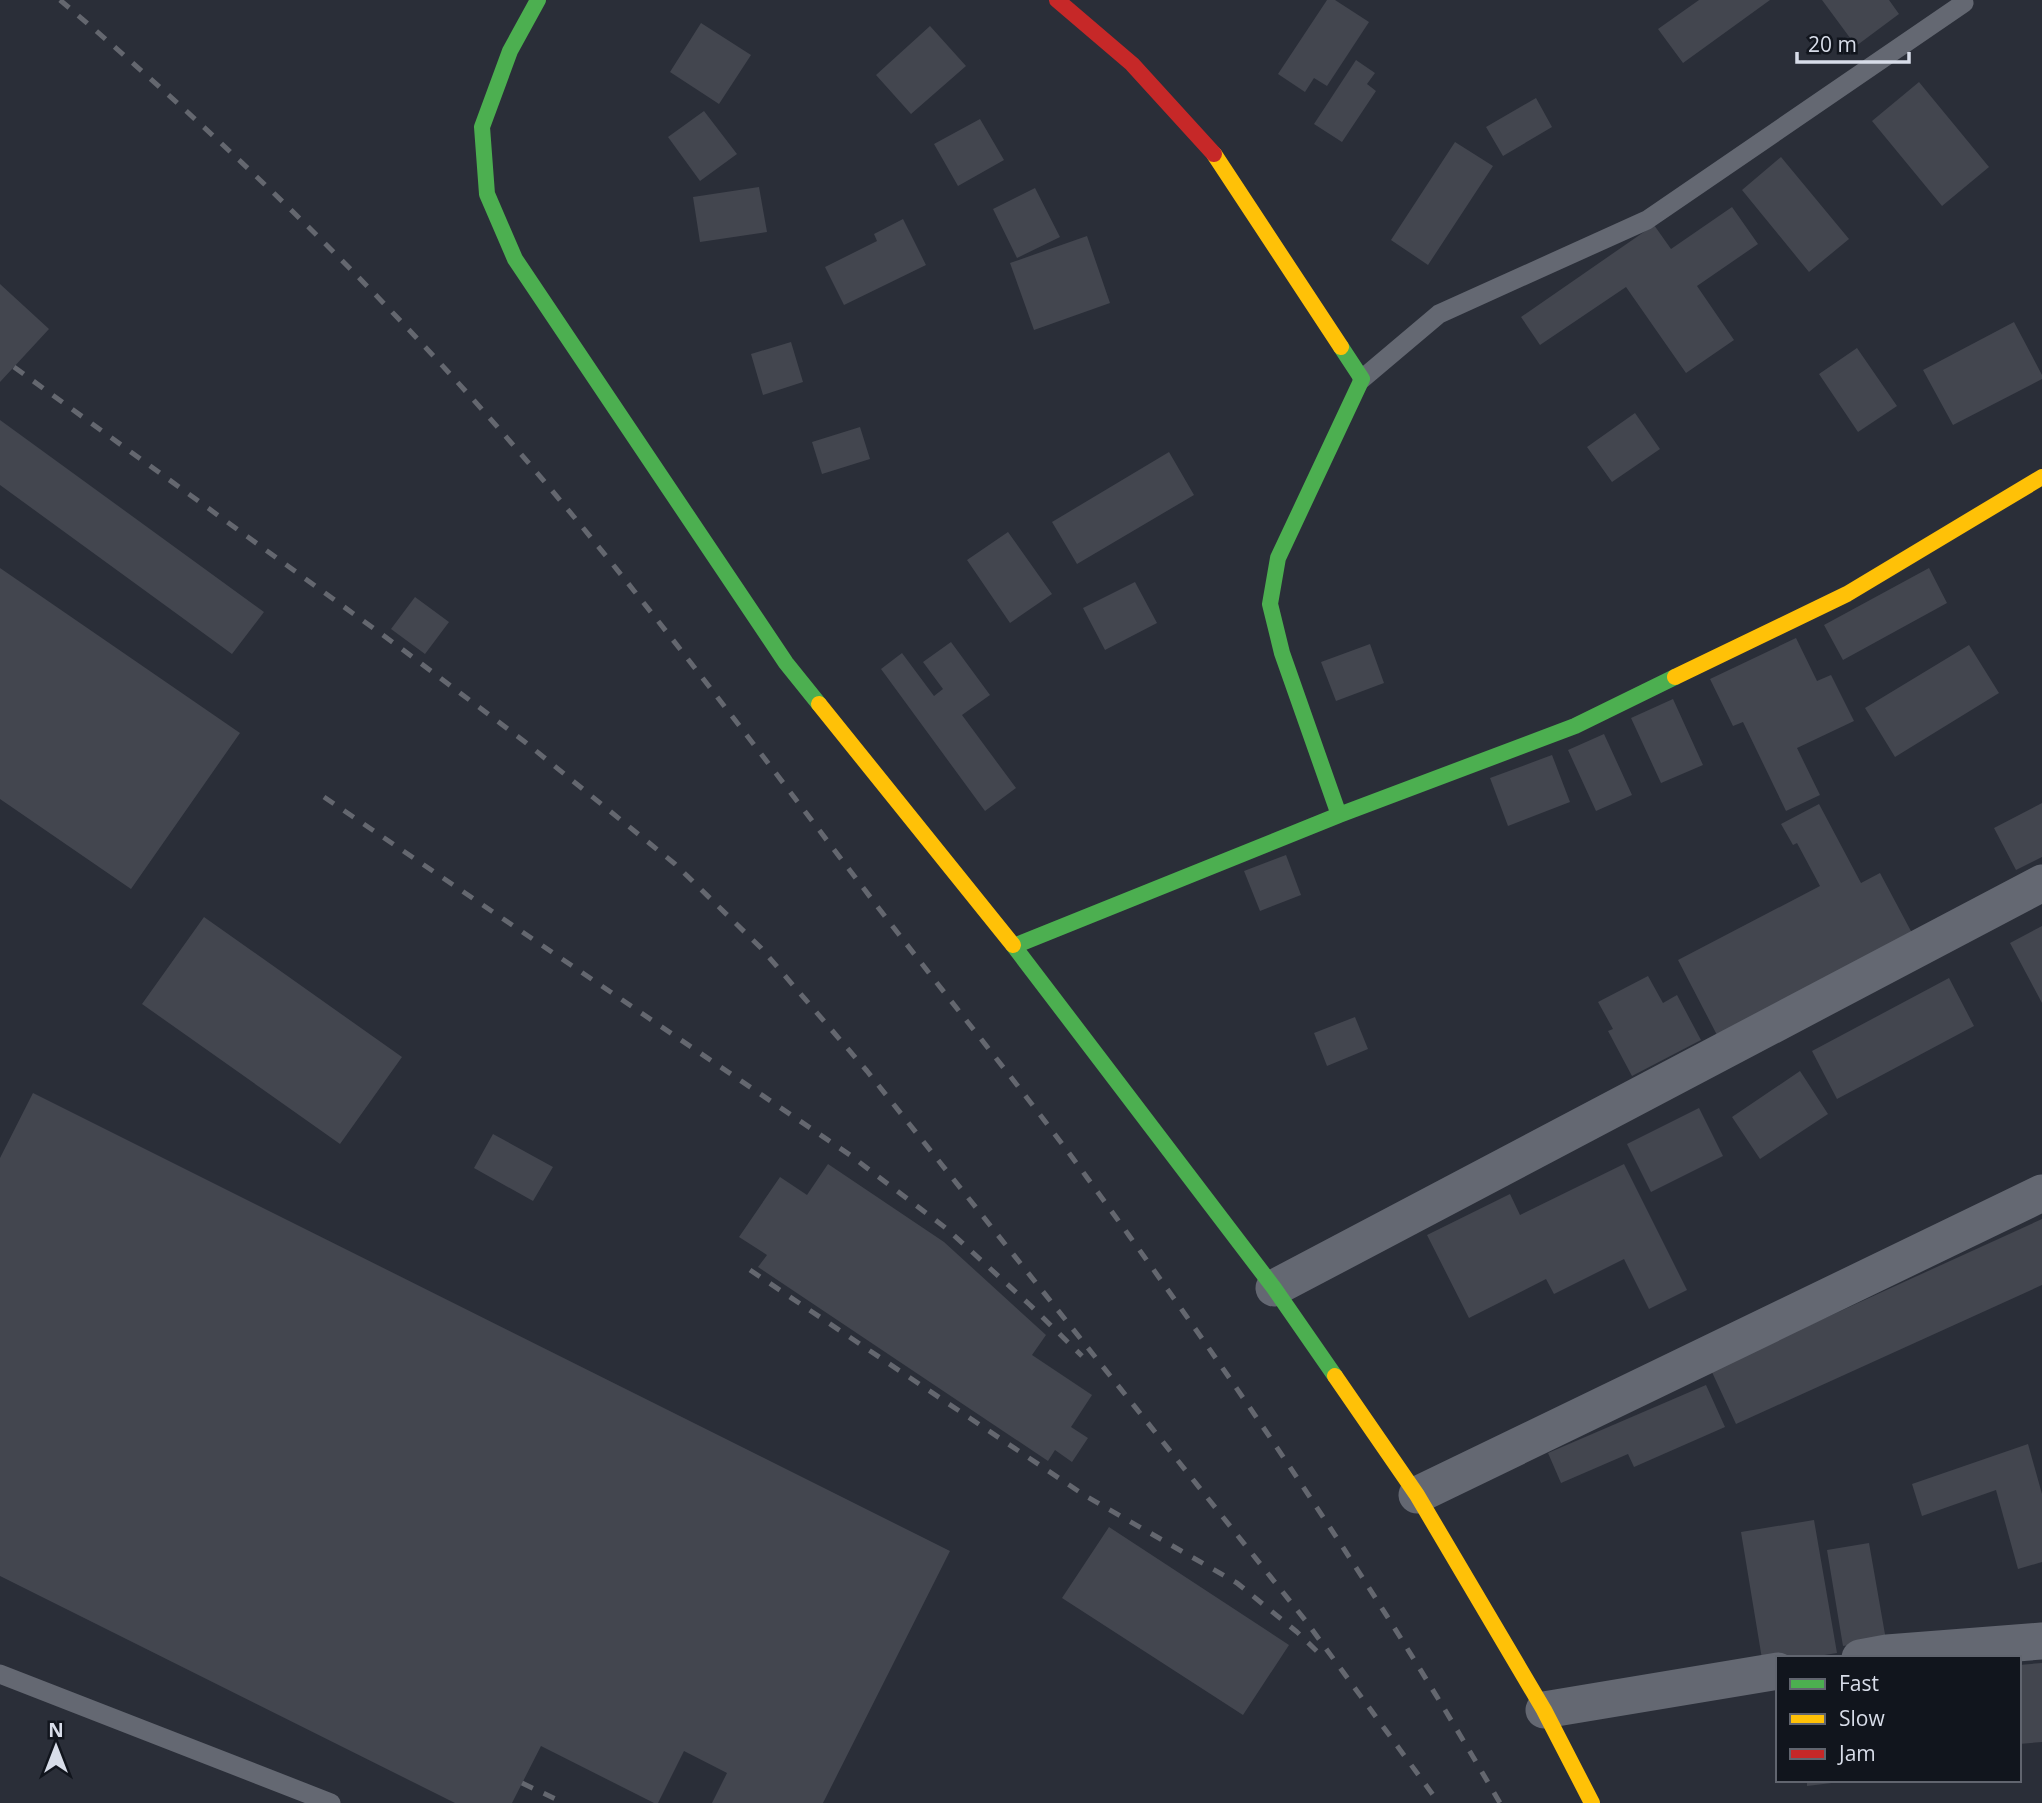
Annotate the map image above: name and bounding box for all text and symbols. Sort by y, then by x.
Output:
scale bar [1797,21,1909,65]
text: 20 m [1808,30,1857,58]
legend [1776,1656,2021,1782]
text: Fast [1839,1669,1879,1697]
text: Slow [1839,1704,1885,1732]
north arrow [21,1712,91,1782]
text: N [48,1717,64,1743]
text: Jam [1837,1739,1876,1767]

